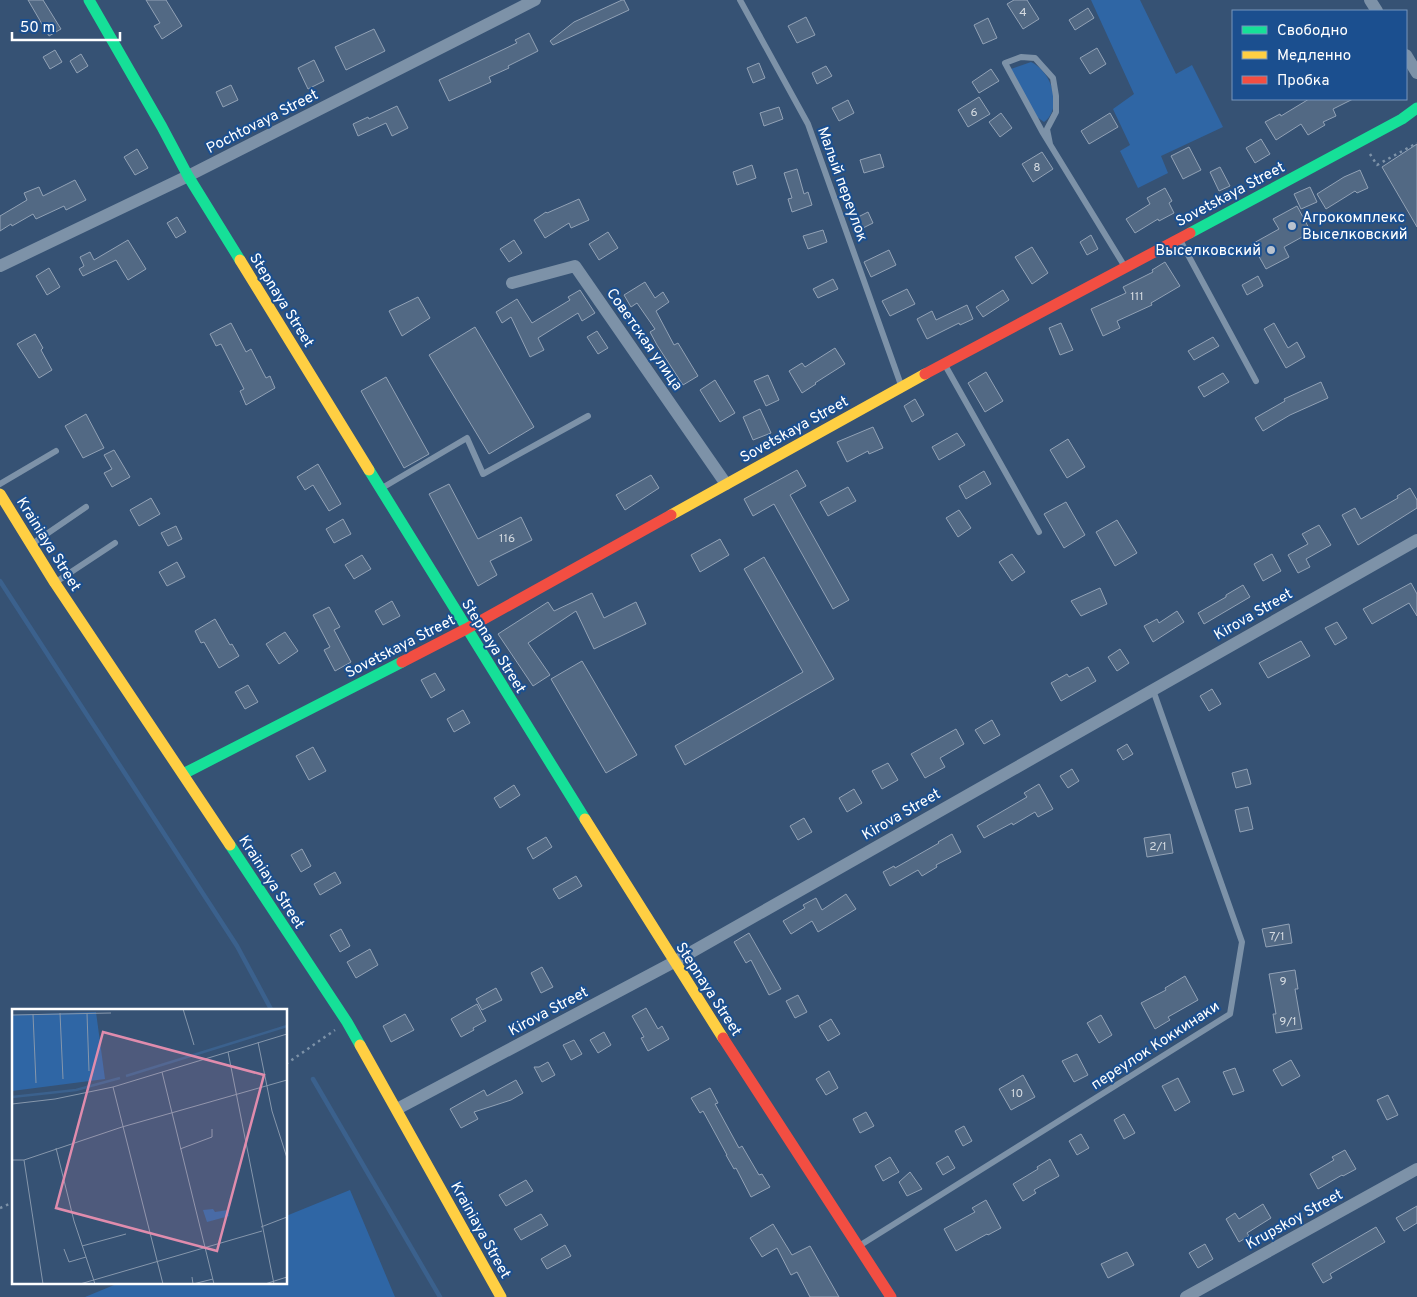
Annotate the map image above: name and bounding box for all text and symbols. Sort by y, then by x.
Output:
house number: 4 [1019,5,1027,21]
scale bar [12,10,120,42]
legend [1232,10,1407,100]
text: 50 m [20,19,55,38]
text: Свободно [1277,22,1348,41]
text: Медленно [1277,47,1351,66]
text: Пробка [1277,72,1329,91]
street label: Pochtovaya Street [203,86,322,159]
house number: 6 [970,105,978,121]
street label: Малый переулок [812,125,871,244]
street label: Sovetskaya Street [1173,159,1289,232]
house number: 8 [1033,160,1041,176]
place label: Агрокомплекс Выселковский [1302,209,1408,245]
marker: Агрокомплекс Выселковский [1286,220,1298,232]
place label: Выселковский [1155,242,1261,261]
marker: Выселковский [1265,244,1277,256]
street label: Stepnaya Street [244,250,317,351]
street label: Советская улица [601,285,686,395]
house number: 111 [1130,289,1144,305]
street label: Sovetskaya Street [737,393,852,468]
street label: Krainiaya Street [11,494,84,595]
house number: 116 [499,531,515,547]
street label: Kirova Street [1211,585,1296,645]
street label: Stepnaya Street [456,596,529,697]
street label: Sovetskaya Street [343,611,459,683]
street label: Kirova Street [859,785,944,845]
street label: Krainiaya Street [233,833,308,933]
house number: 2/1 [1149,839,1167,855]
house number: 7/1 [1269,929,1285,945]
street label: Stepnaya Street [670,939,745,1040]
house number: 9 [1279,974,1287,990]
street label: Kirova Street [506,983,592,1041]
street label: переулок Коккинаки [1088,998,1224,1095]
inset map [12,1009,288,1284]
house number: 9/1 [1279,1014,1297,1030]
house number: 10 [1011,1086,1023,1102]
street label: Krainiaya Street [445,1179,514,1282]
street label: Krupskoy Street [1243,1186,1347,1255]

